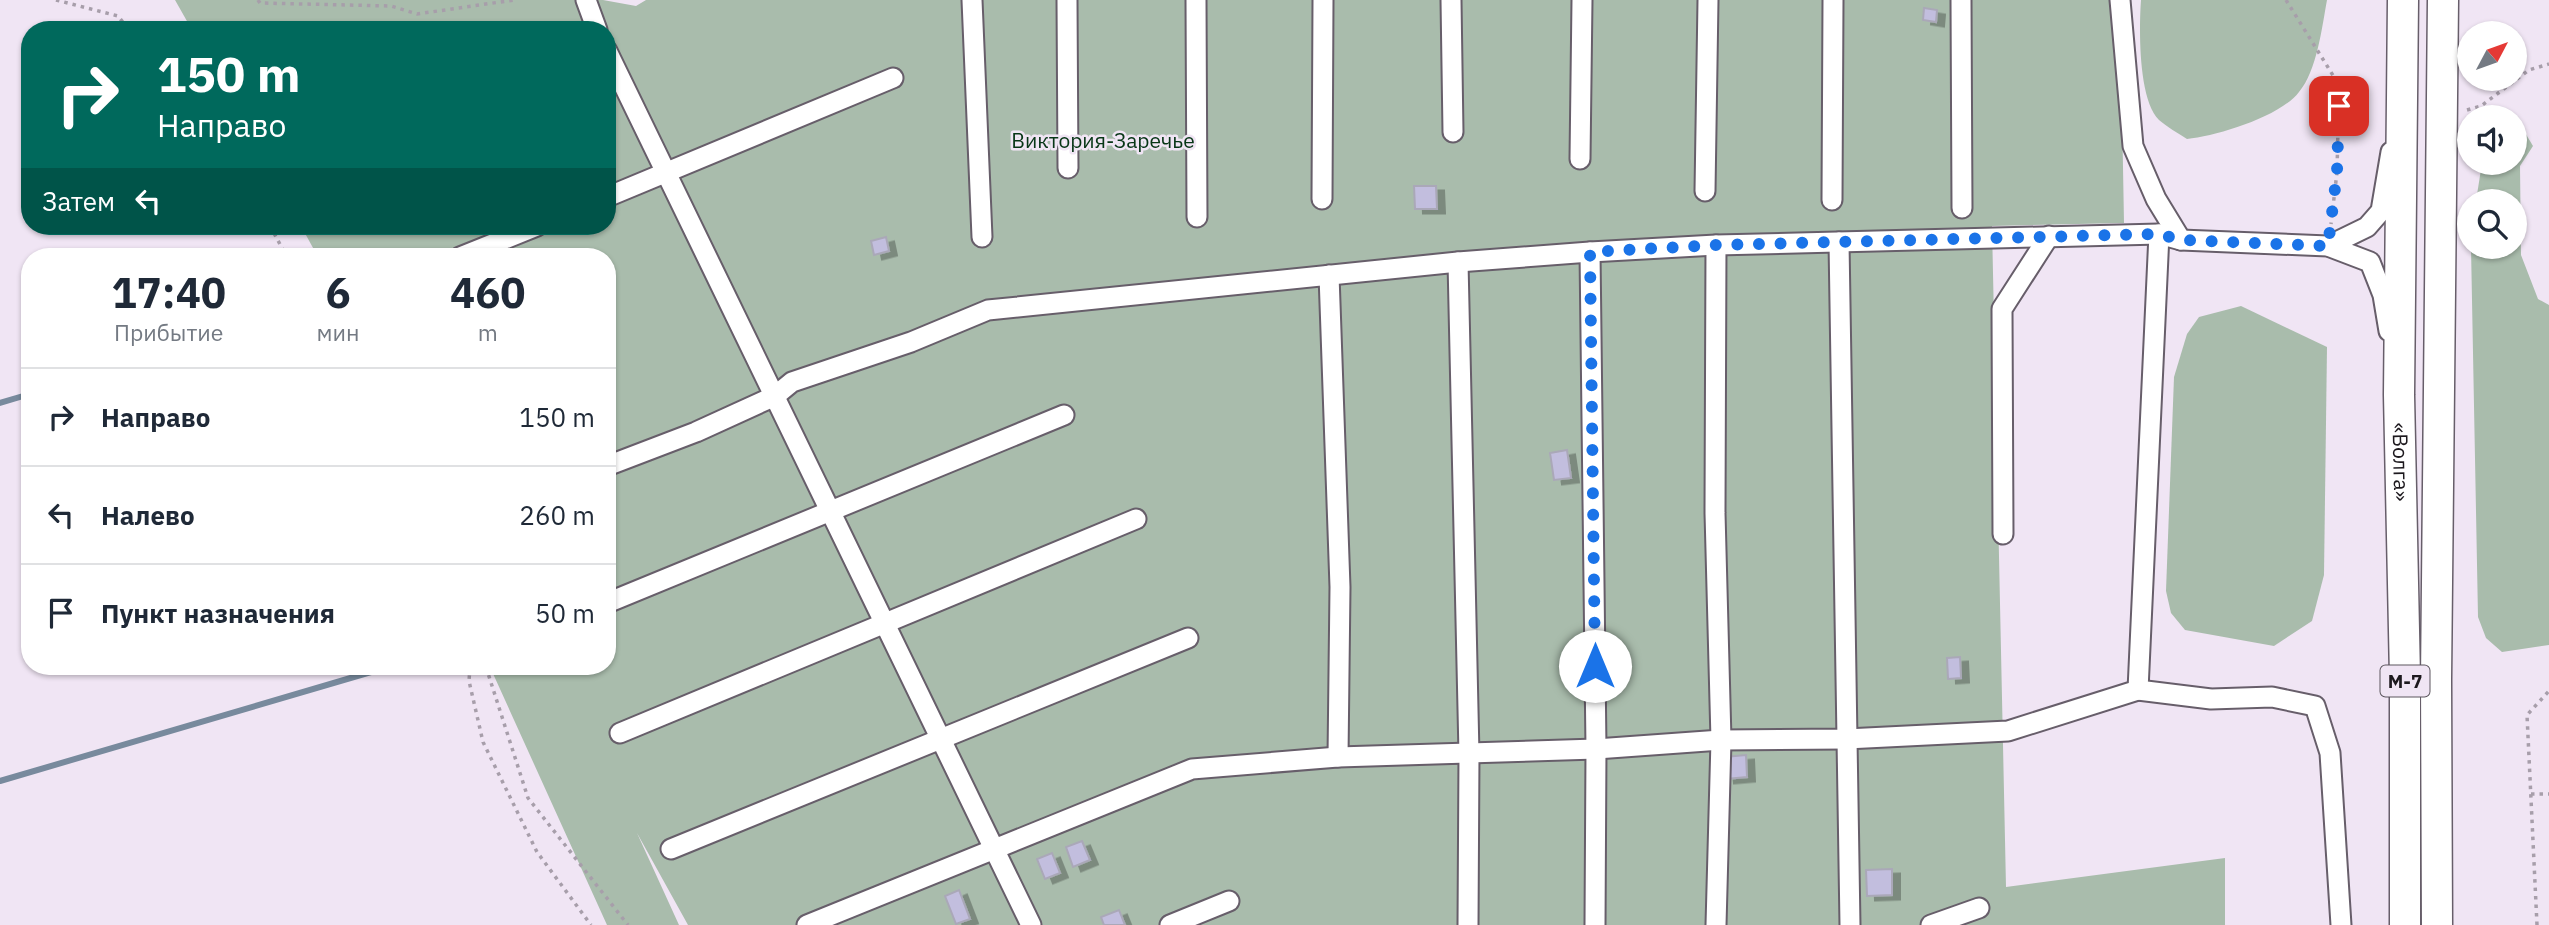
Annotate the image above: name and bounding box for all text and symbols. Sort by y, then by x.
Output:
north arrow [2457,21,2527,91]
map controls [2457,21,2527,259]
text: 150 m [157,42,301,105]
icon: right [42,49,133,140]
pin [2309,76,2369,136]
icon: arrive [2320,87,2358,125]
text: Направо [157,104,286,146]
button: sound [2457,105,2527,175]
park label: Виктория-Заречье [1011,126,1195,154]
icon: left [129,182,167,220]
text: Затем [42,184,115,218]
button: search [2457,189,2527,259]
text: 17:40 [111,265,226,320]
text: 6 [325,265,351,320]
text: 460 [450,265,526,320]
text: Прибытие [114,317,223,347]
text: мин [316,317,360,347]
text: m [478,317,498,347]
icon: right [42,398,80,436]
text: Направо [101,400,210,434]
text: 150 m [519,400,595,434]
street label: «Волга» [2387,422,2416,502]
icon: left [42,496,80,534]
text: Налево [101,498,195,532]
text: 260 m [519,498,595,532]
icon: arrive [42,594,80,632]
text: Пункт назначения [101,596,335,630]
text: 50 m [535,596,595,630]
position arrow [1558,629,1632,703]
road number: М-7 [2380,666,2430,696]

